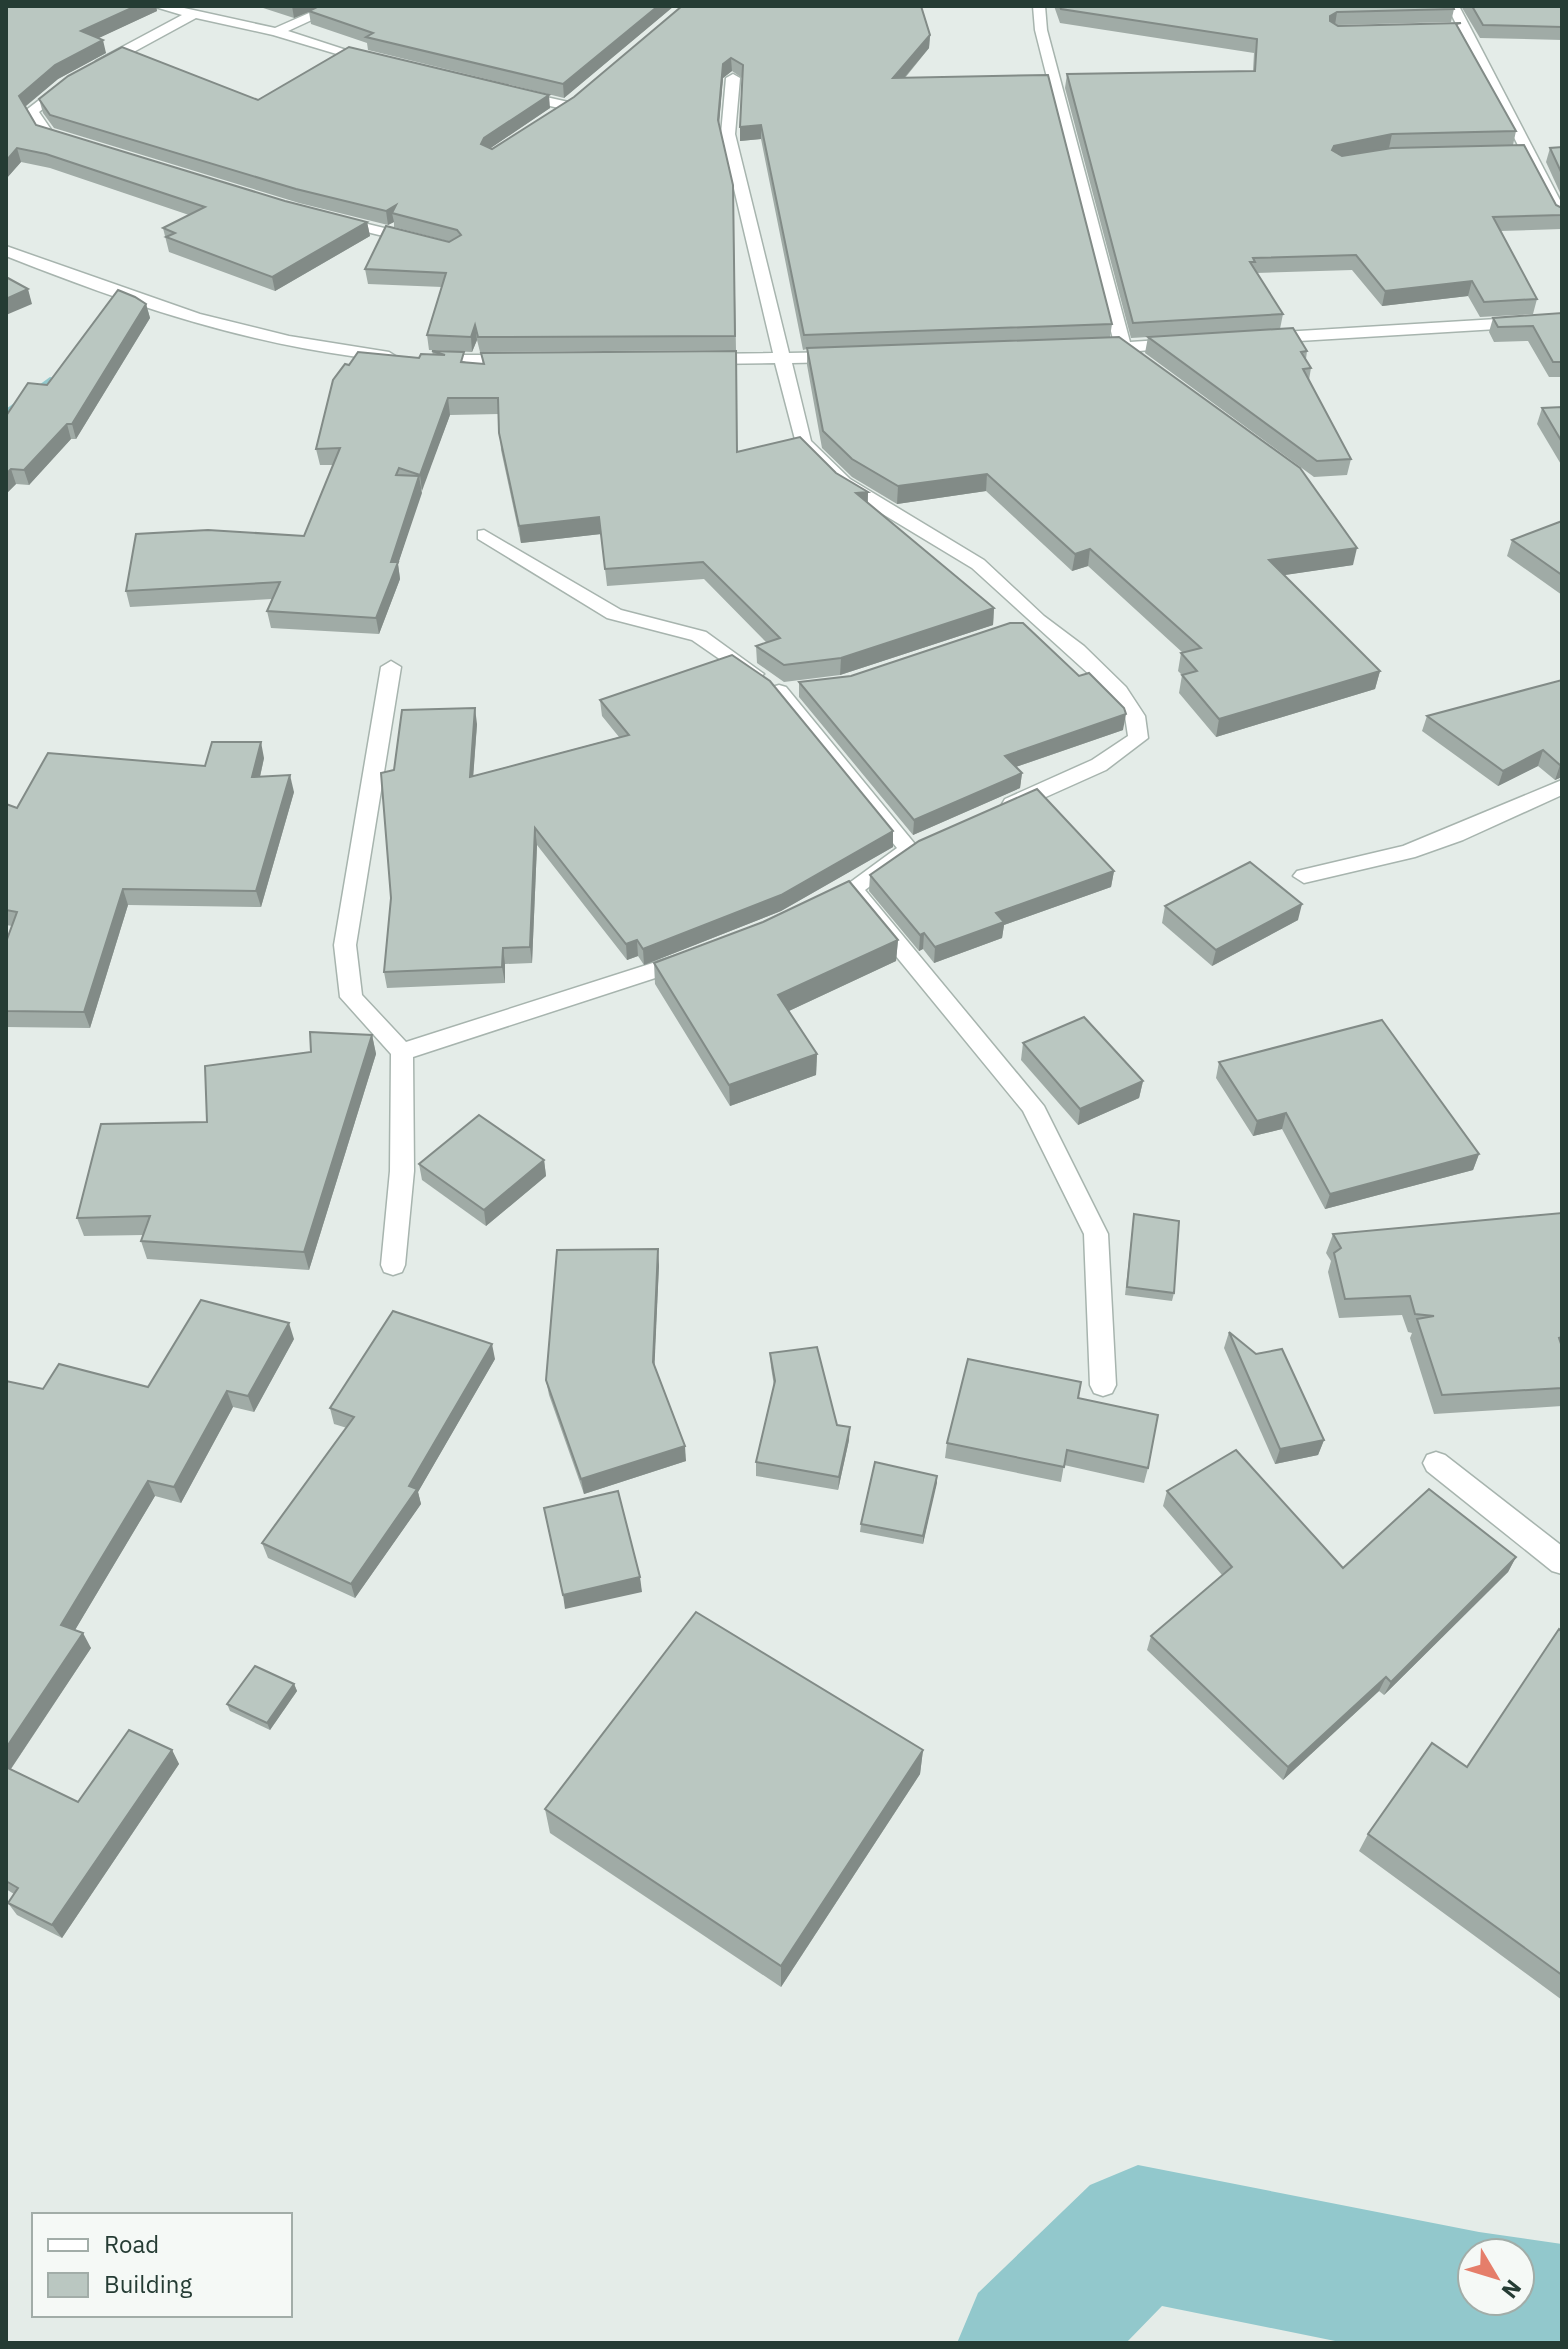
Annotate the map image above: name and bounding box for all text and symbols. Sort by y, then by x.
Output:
legend [32,2213,292,2317]
text: Road [104,2228,159,2260]
north arrow [1456,2237,1536,2317]
text: Building [104,2268,192,2300]
text: N [1496,2274,1528,2305]

